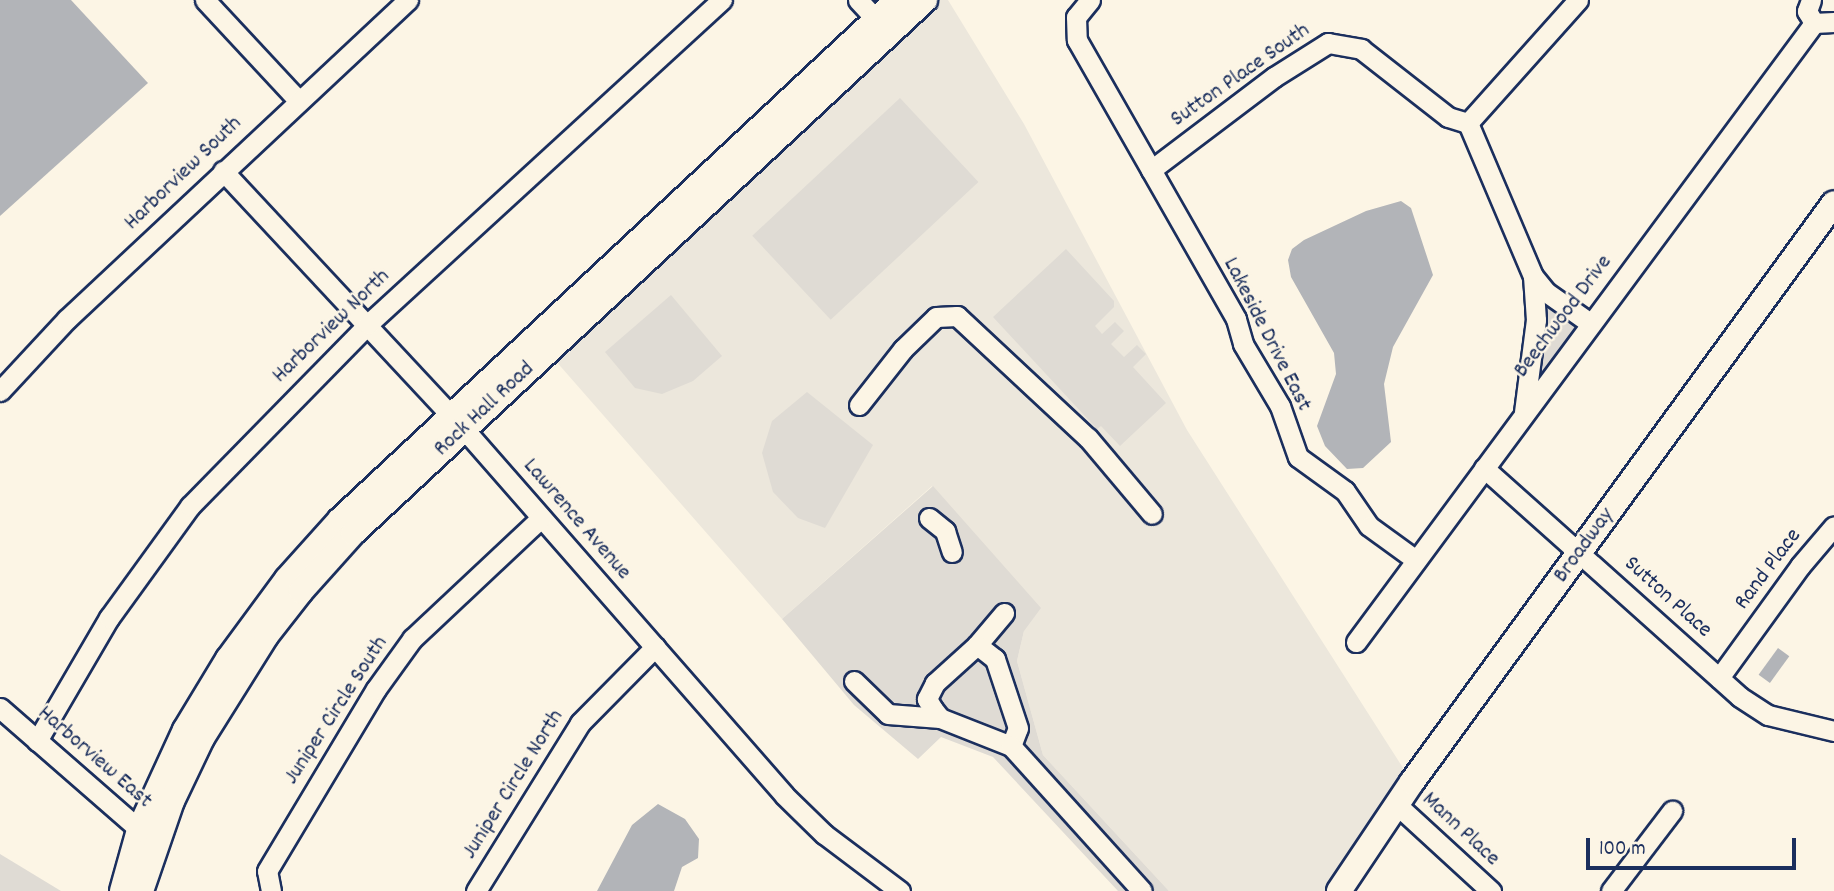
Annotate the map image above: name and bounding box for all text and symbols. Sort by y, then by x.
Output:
street label: Sutton Place South [1166,18,1316,134]
street label: Harborview South [119,111,249,237]
street label: Beechwood Drive [1509,250,1619,384]
street label: Lakeside Drive East [1215,254,1317,416]
street label: Harborview North [267,264,397,390]
street label: Rock Hall Road [429,357,541,463]
street label: Lawrence Avenue [516,454,636,586]
street label: Broadway [1549,503,1621,589]
street label: Rand Place [1729,524,1809,616]
street label: Sutton Place [1617,551,1717,645]
street label: Juniper Circle South [279,632,395,790]
street label: Harborview East [31,701,157,815]
street label: Juniper Circle North [457,705,571,865]
street label: Mann Place [1415,787,1505,873]
scale bar [1589,824,1799,868]
text: 100 m [1599,835,1646,865]

